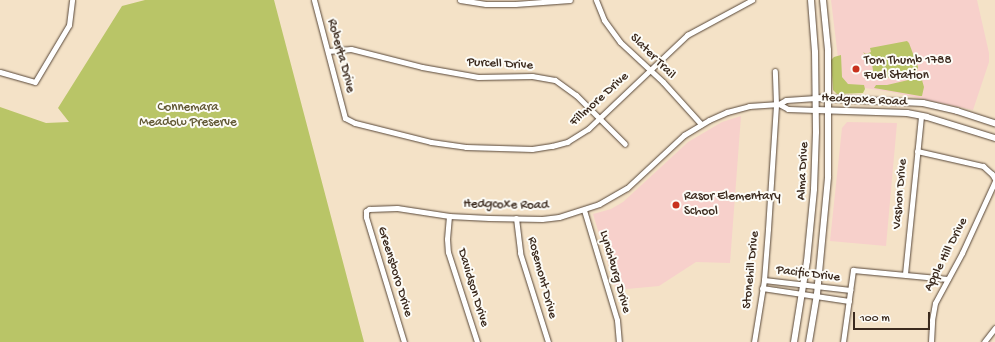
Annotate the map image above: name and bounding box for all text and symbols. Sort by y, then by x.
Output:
street label: Roberta Drive [323,17,357,95]
street label: Slater Trail [626,31,678,83]
place label: Tom Thumb 1788 Fuel Station [864,54,952,85]
street label: Purcell Drive [467,55,533,75]
marker: Tom Thumb 1788 Fuel Station [851,64,861,74]
street label: Fillmore Drive [567,69,633,131]
street label: Hedgcoxe Road [821,91,907,111]
park label: Connemara Meadow Preserve [139,101,237,132]
street label: Alma Drive [795,141,813,201]
street label: Vashon Drive [890,158,912,230]
place label: Rasor Elementary School [684,190,781,221]
street label: Hedgcoxe Road [463,197,549,215]
marker: Rasor Elementary School [671,200,681,210]
street label: Apple Hill Drive [922,216,972,294]
street label: Greensboro Drive [373,225,415,319]
street label: Lynchburg Drive [595,229,633,315]
street label: Stonehill Drive [740,230,764,310]
street label: Rosemont Drive [523,235,559,321]
street label: Davidson Drive [453,247,491,329]
street label: Pacific Drive [775,263,841,287]
scale bar [855,304,932,330]
text: 100 m [860,312,890,326]

